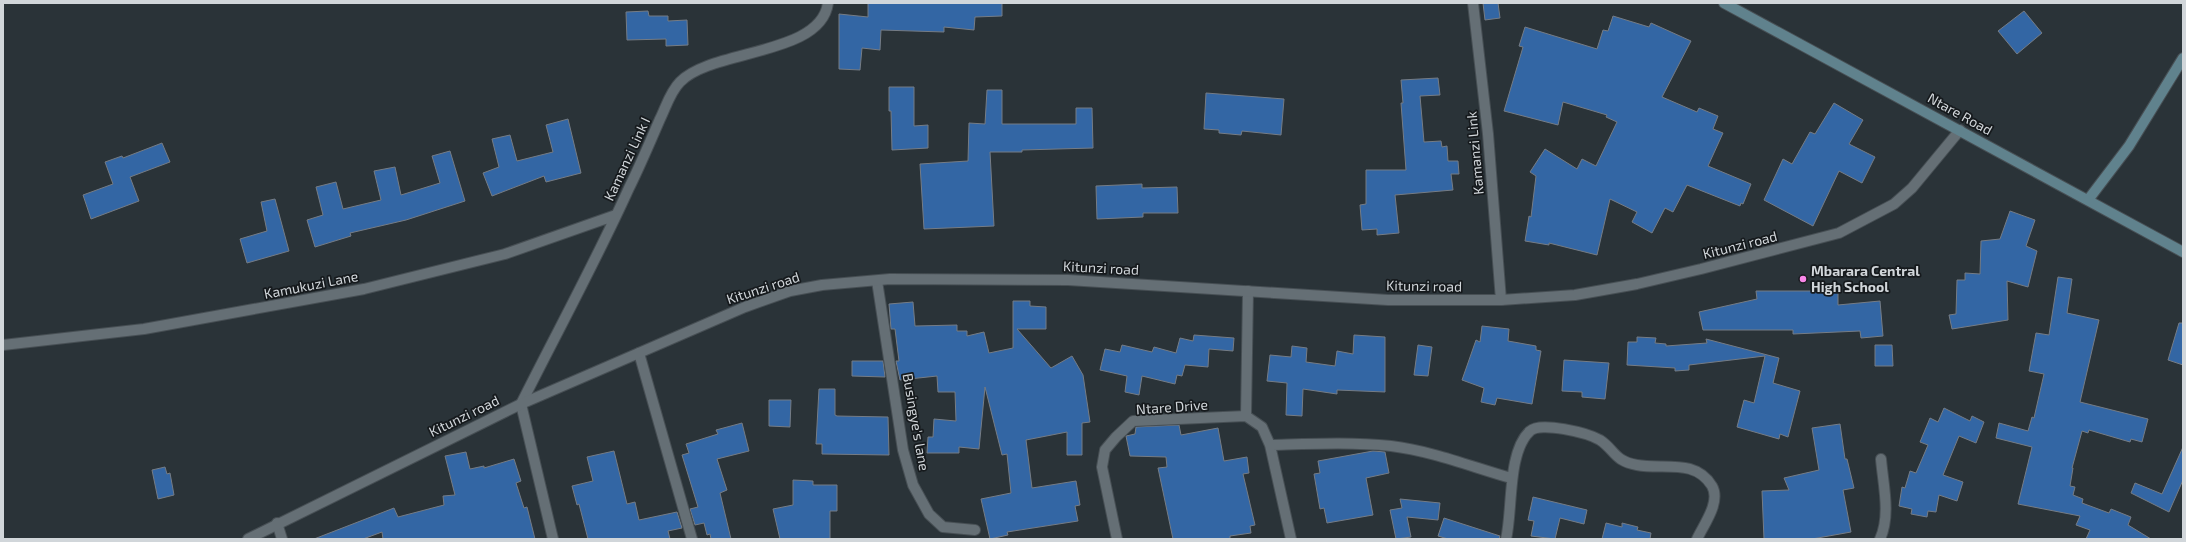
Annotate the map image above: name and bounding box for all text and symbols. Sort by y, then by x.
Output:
street label: Ntare Road [1925,89,1996,138]
street label: Kamanzi Link [1462,111,1487,195]
street label: Kamanzi Link I [600,114,653,203]
street label: Kitunzi road [1701,227,1779,262]
street label: Kitunzi road [1063,257,1139,278]
place label: Mbarara Central High School [1811,262,1920,295]
street label: Kamukuzi Lane [262,267,359,302]
street label: Kitunzi road [724,268,802,307]
marker: Mbarara Central High School [1798,274,1808,284]
street label: Kitunzi road [1386,276,1462,295]
street label: Busingye's lane [900,372,933,472]
street label: Kitunzi road [426,391,502,440]
street label: Ntare Drive [1135,396,1209,417]

